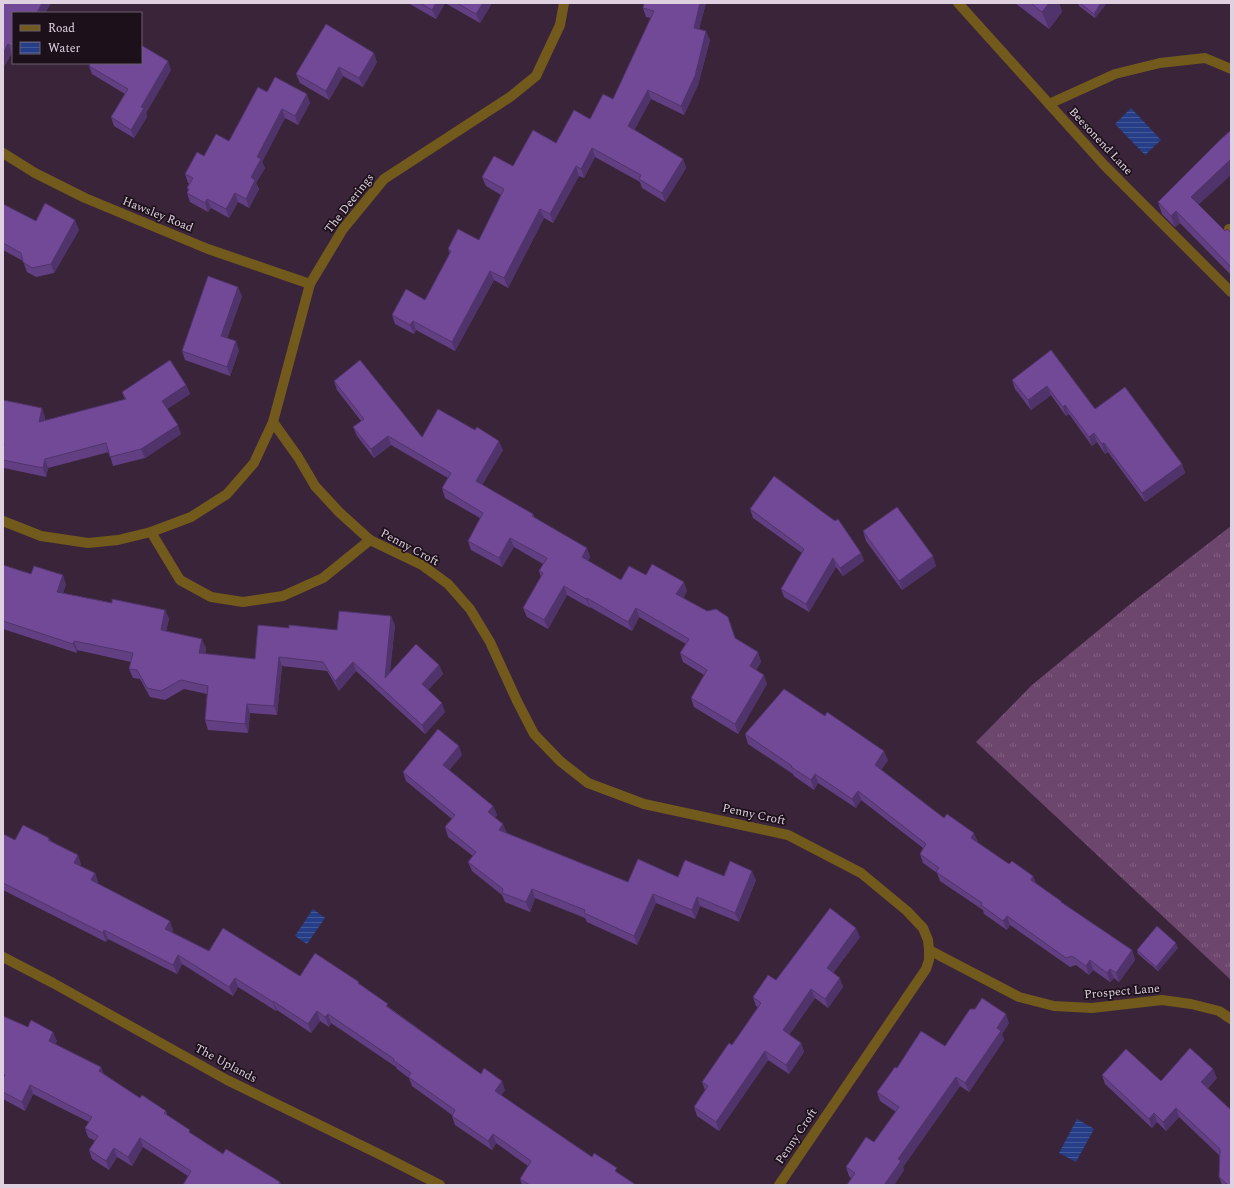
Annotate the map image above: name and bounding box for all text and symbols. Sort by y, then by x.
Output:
legend [12,12,142,64]
text: Road [48,19,75,38]
text: Water [48,39,80,58]
street label: Beesonend Lane [1064,103,1137,180]
street label: The Deerings [320,169,379,237]
street label: Hawsley Road [120,192,196,237]
street label: Penny Croft [377,524,443,571]
street label: Penny Croft [721,799,787,830]
street label: Prospect Lane [1083,979,1161,1004]
street label: The Uplands [191,1039,260,1088]
street label: Penny Croft [771,1104,822,1168]

